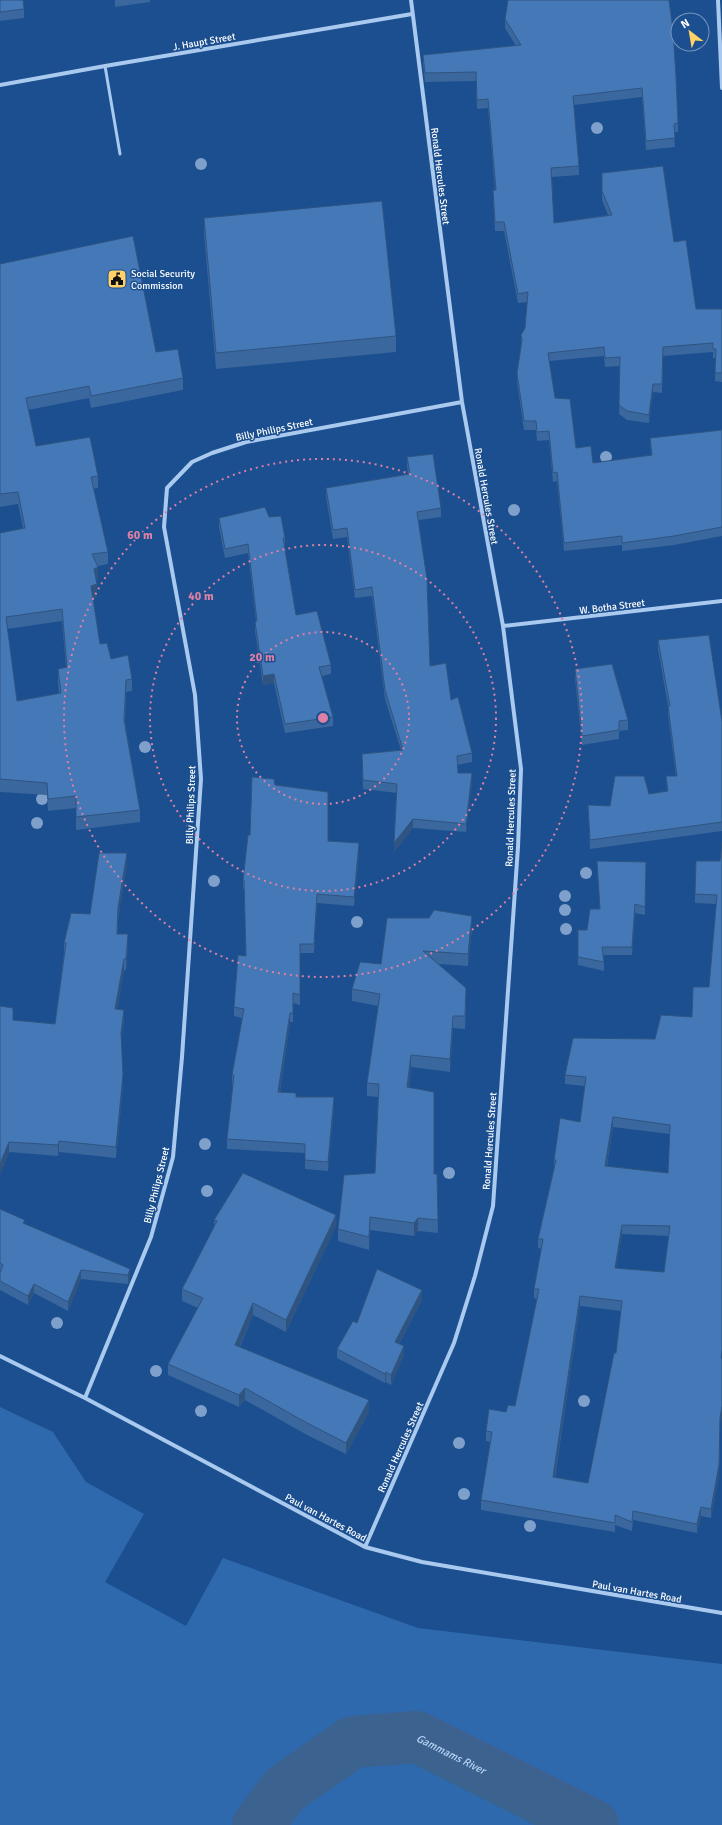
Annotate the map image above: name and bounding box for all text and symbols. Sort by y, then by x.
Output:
north arrow [670,12,710,52]
text: N [678,16,692,31]
street label: J. Haupt Street [172,30,237,53]
street label: Ronald Hercules Street [428,127,452,226]
public building icon: Social Security Commission [106,268,128,290]
place label: Social Security Commission [131,268,195,292]
street label: Billy Philips Street [234,416,314,444]
street label: Ronald Hercules Street [472,447,501,546]
text: 60 m [127,528,153,543]
text: 40 m [188,589,214,604]
street label: W. Botha Street [579,597,646,617]
text: 20 m [249,650,275,665]
centre of rings [316,711,330,725]
street label: Billy Philips Street [184,765,198,845]
street label: Ronald Hercules Street [503,768,519,867]
street label: Ronald Hercules Street [481,1091,499,1190]
street label: Billy Philips Street [142,1145,172,1225]
street label: Ronald Hercules Street [376,1400,427,1495]
street label: Paul van Hartes Road [283,1491,368,1544]
street label: Paul van Hartes Road [591,1578,682,1606]
water label: Gammams River [414,1732,489,1778]

